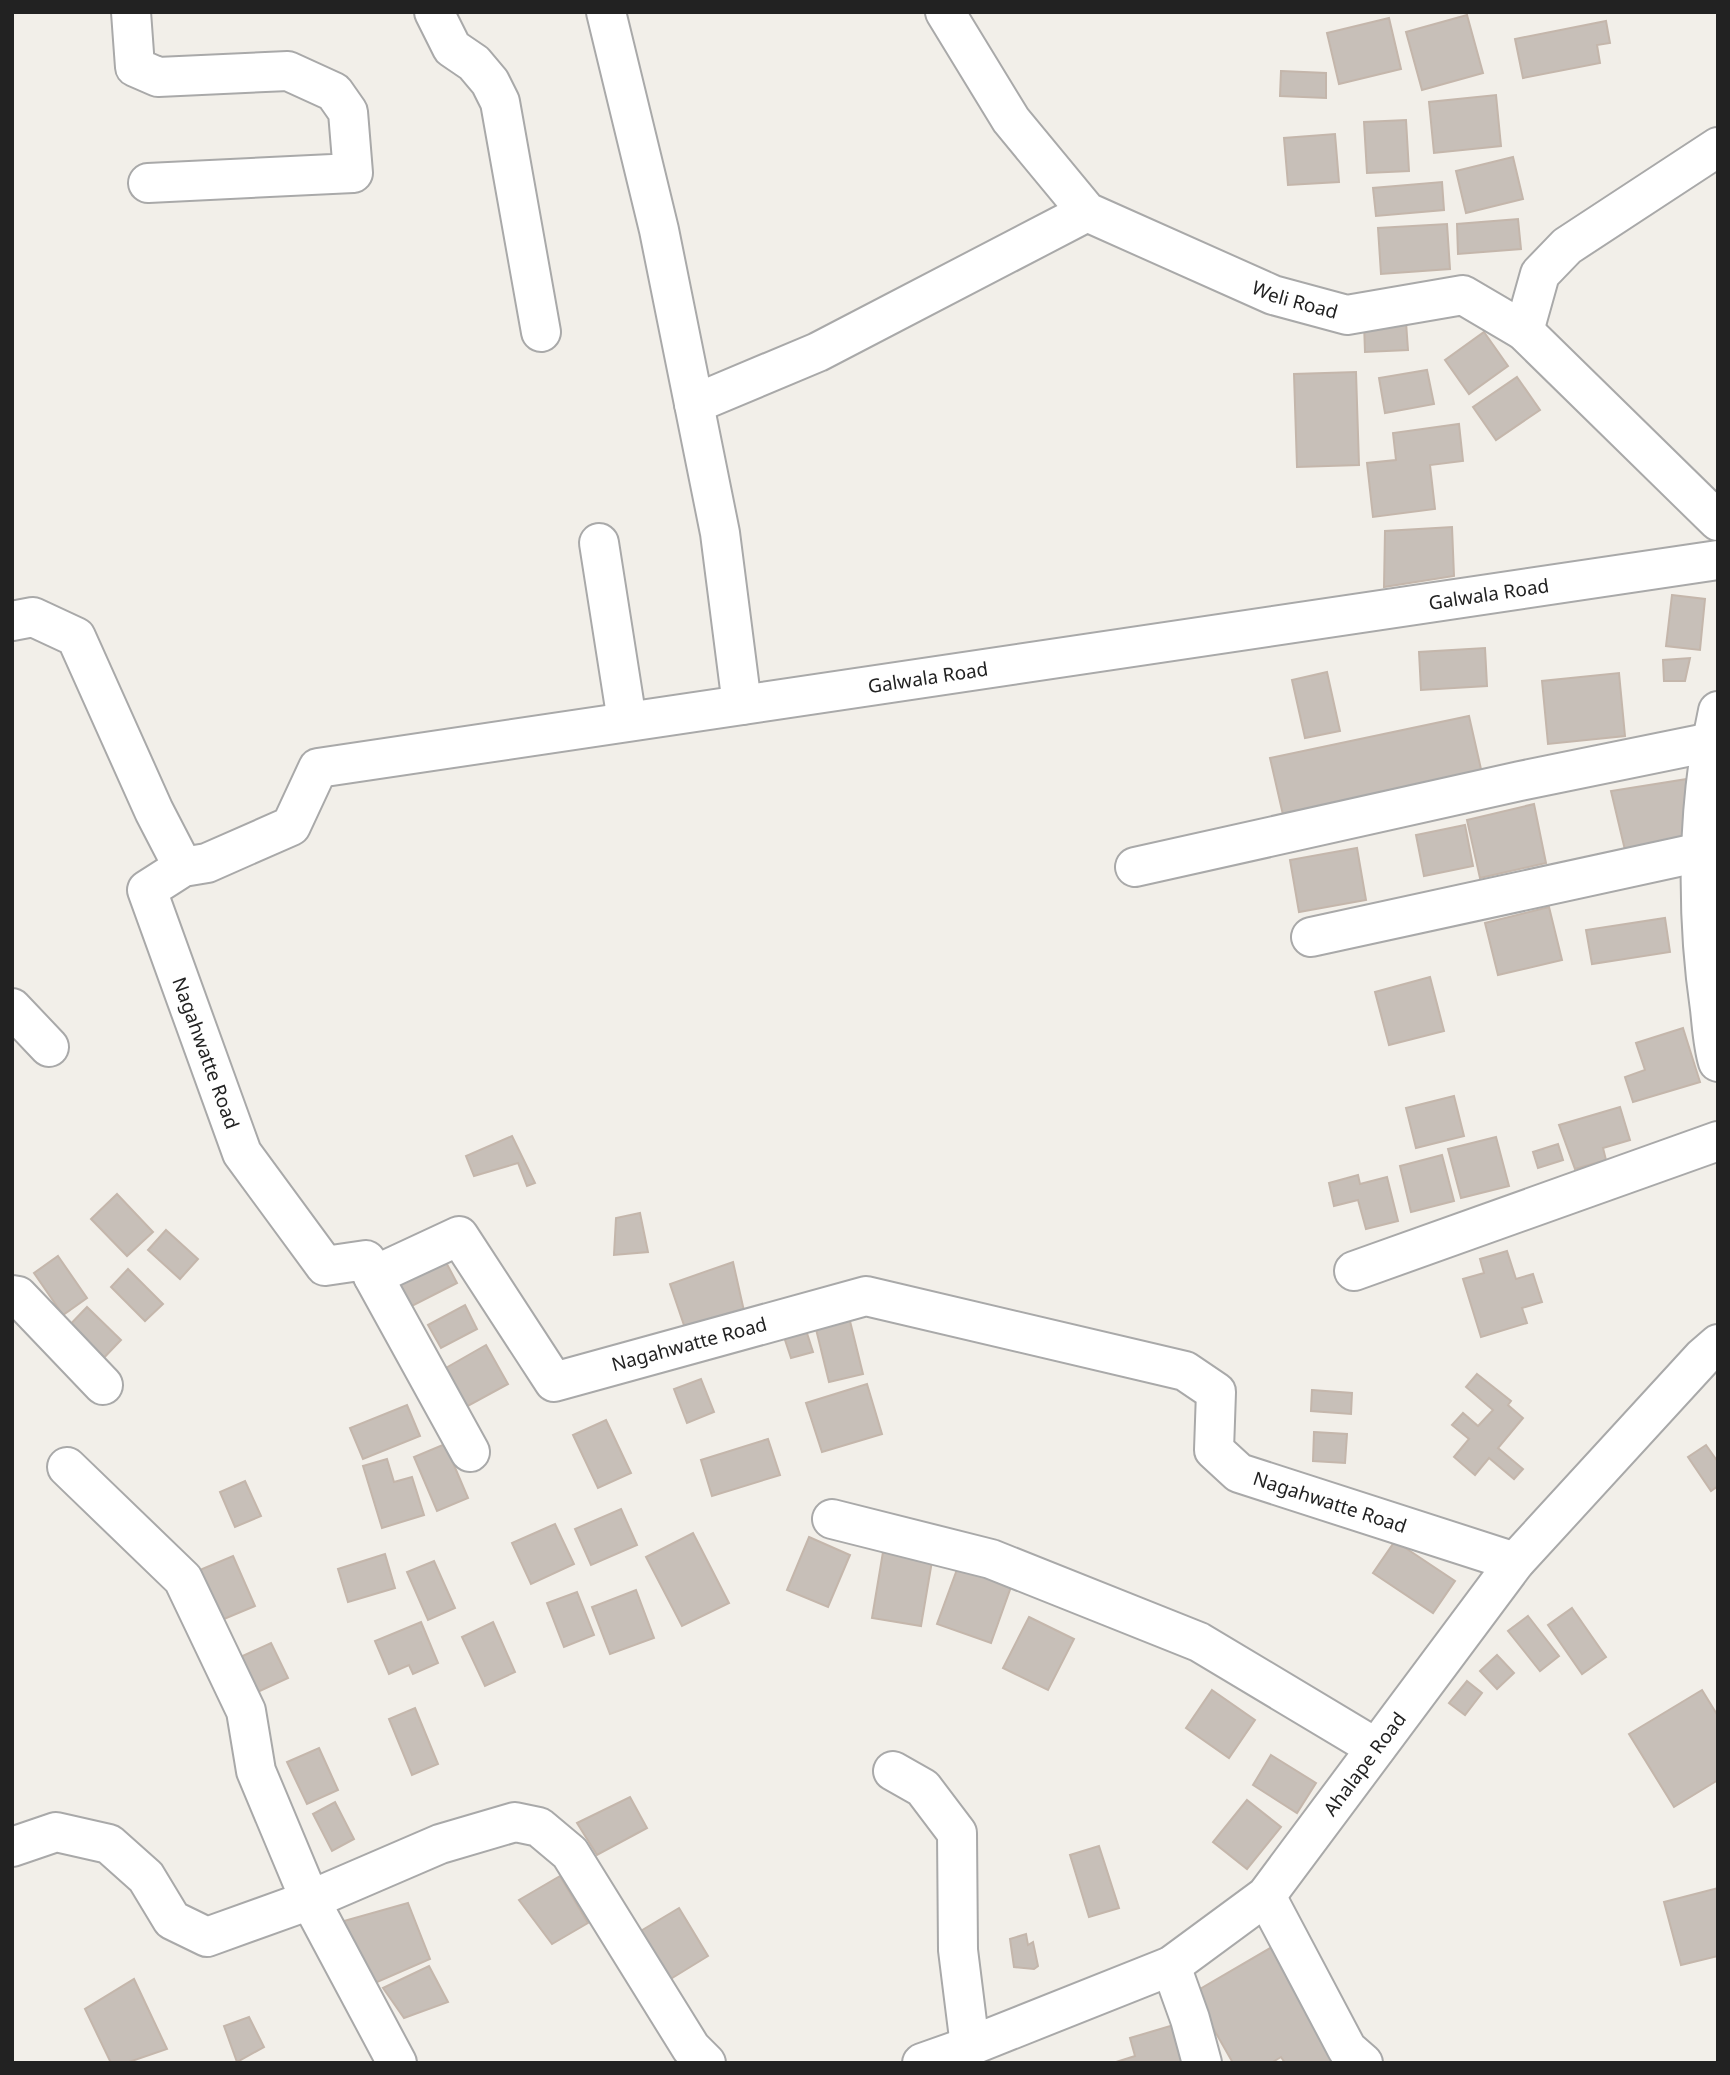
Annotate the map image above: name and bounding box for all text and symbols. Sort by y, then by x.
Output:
street label: Weli Road [1248,274,1341,325]
street label: Galwala Road [1427,572,1551,616]
street label: Galwala Road [866,656,990,699]
street label: Nagahwatte Road [166,973,246,1133]
street label: Nagahwatte Road [608,1311,770,1377]
street label: Nagahwatte Road [1250,1465,1410,1539]
street label: Ahalape Road [1317,1707,1412,1821]

